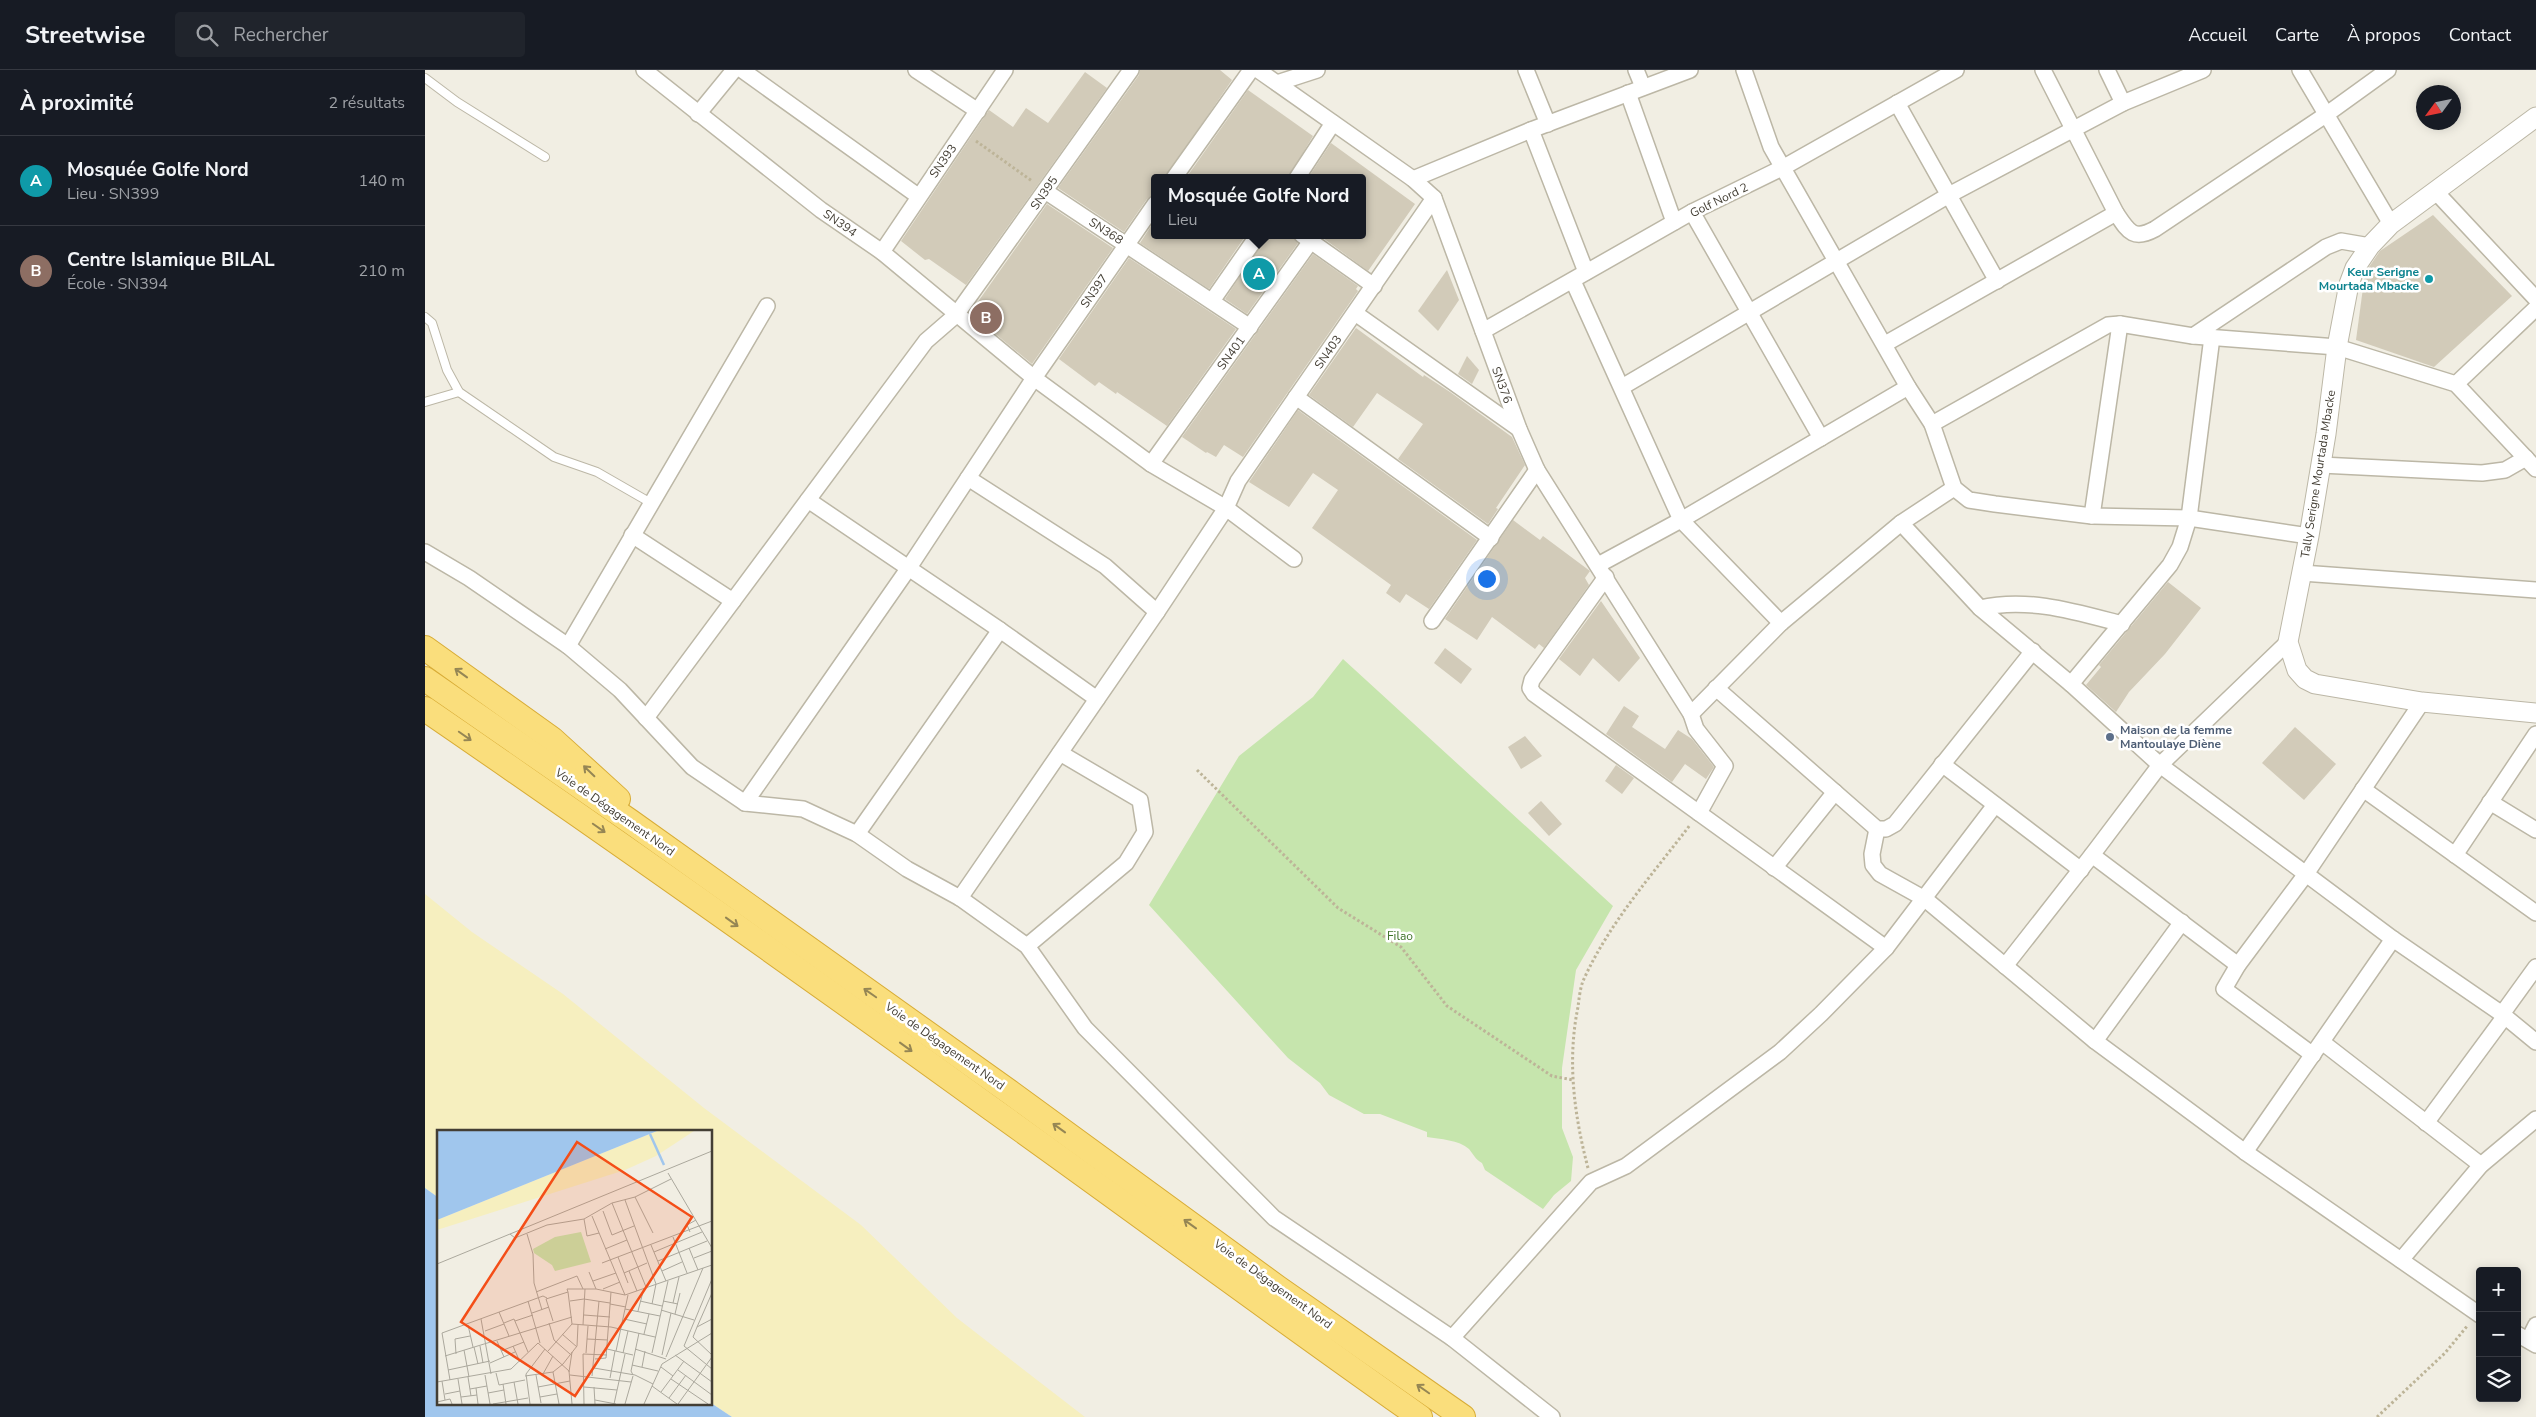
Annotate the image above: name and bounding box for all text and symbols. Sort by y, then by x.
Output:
search box [175,12,525,57]
text: Streetwise [25,19,145,51]
icon: search [193,21,221,49]
text: Rechercher [233,22,329,48]
text: Accueil [2188,23,2247,47]
text: Carte [2275,23,2319,47]
text: À propos [2347,23,2421,47]
text: Contact [2449,23,2511,47]
north arrow [2416,85,2461,130]
text: À proximité [20,89,134,117]
text: 2 résultats [329,92,405,114]
street label: SN393 [926,141,960,181]
text: Mosquée Golfe Nord [67,157,249,183]
text: A [30,170,42,192]
text: 140 m [358,170,405,192]
street label: SN395 [1027,173,1061,213]
popup [1151,174,1366,239]
street label: Golf Nord 2 [1687,179,1751,221]
text: Lieu · SN399 [67,183,159,205]
text: Mosquée Golfe Nord [1168,183,1349,209]
street label: SN394 [820,206,860,240]
text: Lieu [1168,209,1198,231]
street label: SN368 [1086,214,1126,248]
text: Centre Islamique BILAL [67,247,275,273]
pin: A [1243,255,1275,293]
text: B [30,260,42,282]
text: 210 m [358,260,405,282]
place label: Keur Serigne Mourtada Mbacke [2319,264,2419,294]
street label: SN397 [1077,271,1111,311]
text: École · SN394 [67,273,168,295]
marker: Keur Serigne Mourtada Mbacke [2423,273,2435,285]
pin: B [970,299,1002,337]
street label: SN403 [1311,332,1345,372]
street label: SN401 [1213,333,1249,373]
street label: SN376 [1488,364,1516,406]
street label: Tally Serigne Mourtada Mbacke [2297,389,2339,559]
your location [1474,566,1500,592]
one-way arrow [454,667,468,678]
place label: Maison de la femme Mantoulaye Diène [2120,722,2232,752]
one-way arrow [458,731,472,741]
marker: Maison de la femme Mantoulaye Diène [2104,731,2116,743]
street label: Voie de Dégagement Nord [551,764,678,859]
one-way arrow [584,766,596,778]
one-way arrow [592,823,606,833]
one-way arrow [724,917,738,927]
park label: Filao [1387,928,1413,944]
one-way arrow [864,988,878,998]
street label: Voie de Dégagement Nord [881,998,1008,1093]
one-way arrow [899,1042,913,1053]
one-way arrow [1052,1123,1066,1133]
inset map [437,1130,713,1404]
one-way arrow [1183,1219,1197,1229]
street label: Voie de Dégagement Nord [1210,1235,1335,1332]
map controls [2476,1267,2521,1402]
button: + [2476,1267,2521,1312]
button: − [2476,1312,2521,1357]
button: layers [2476,1357,2521,1402]
one-way arrow [1416,1384,1430,1394]

